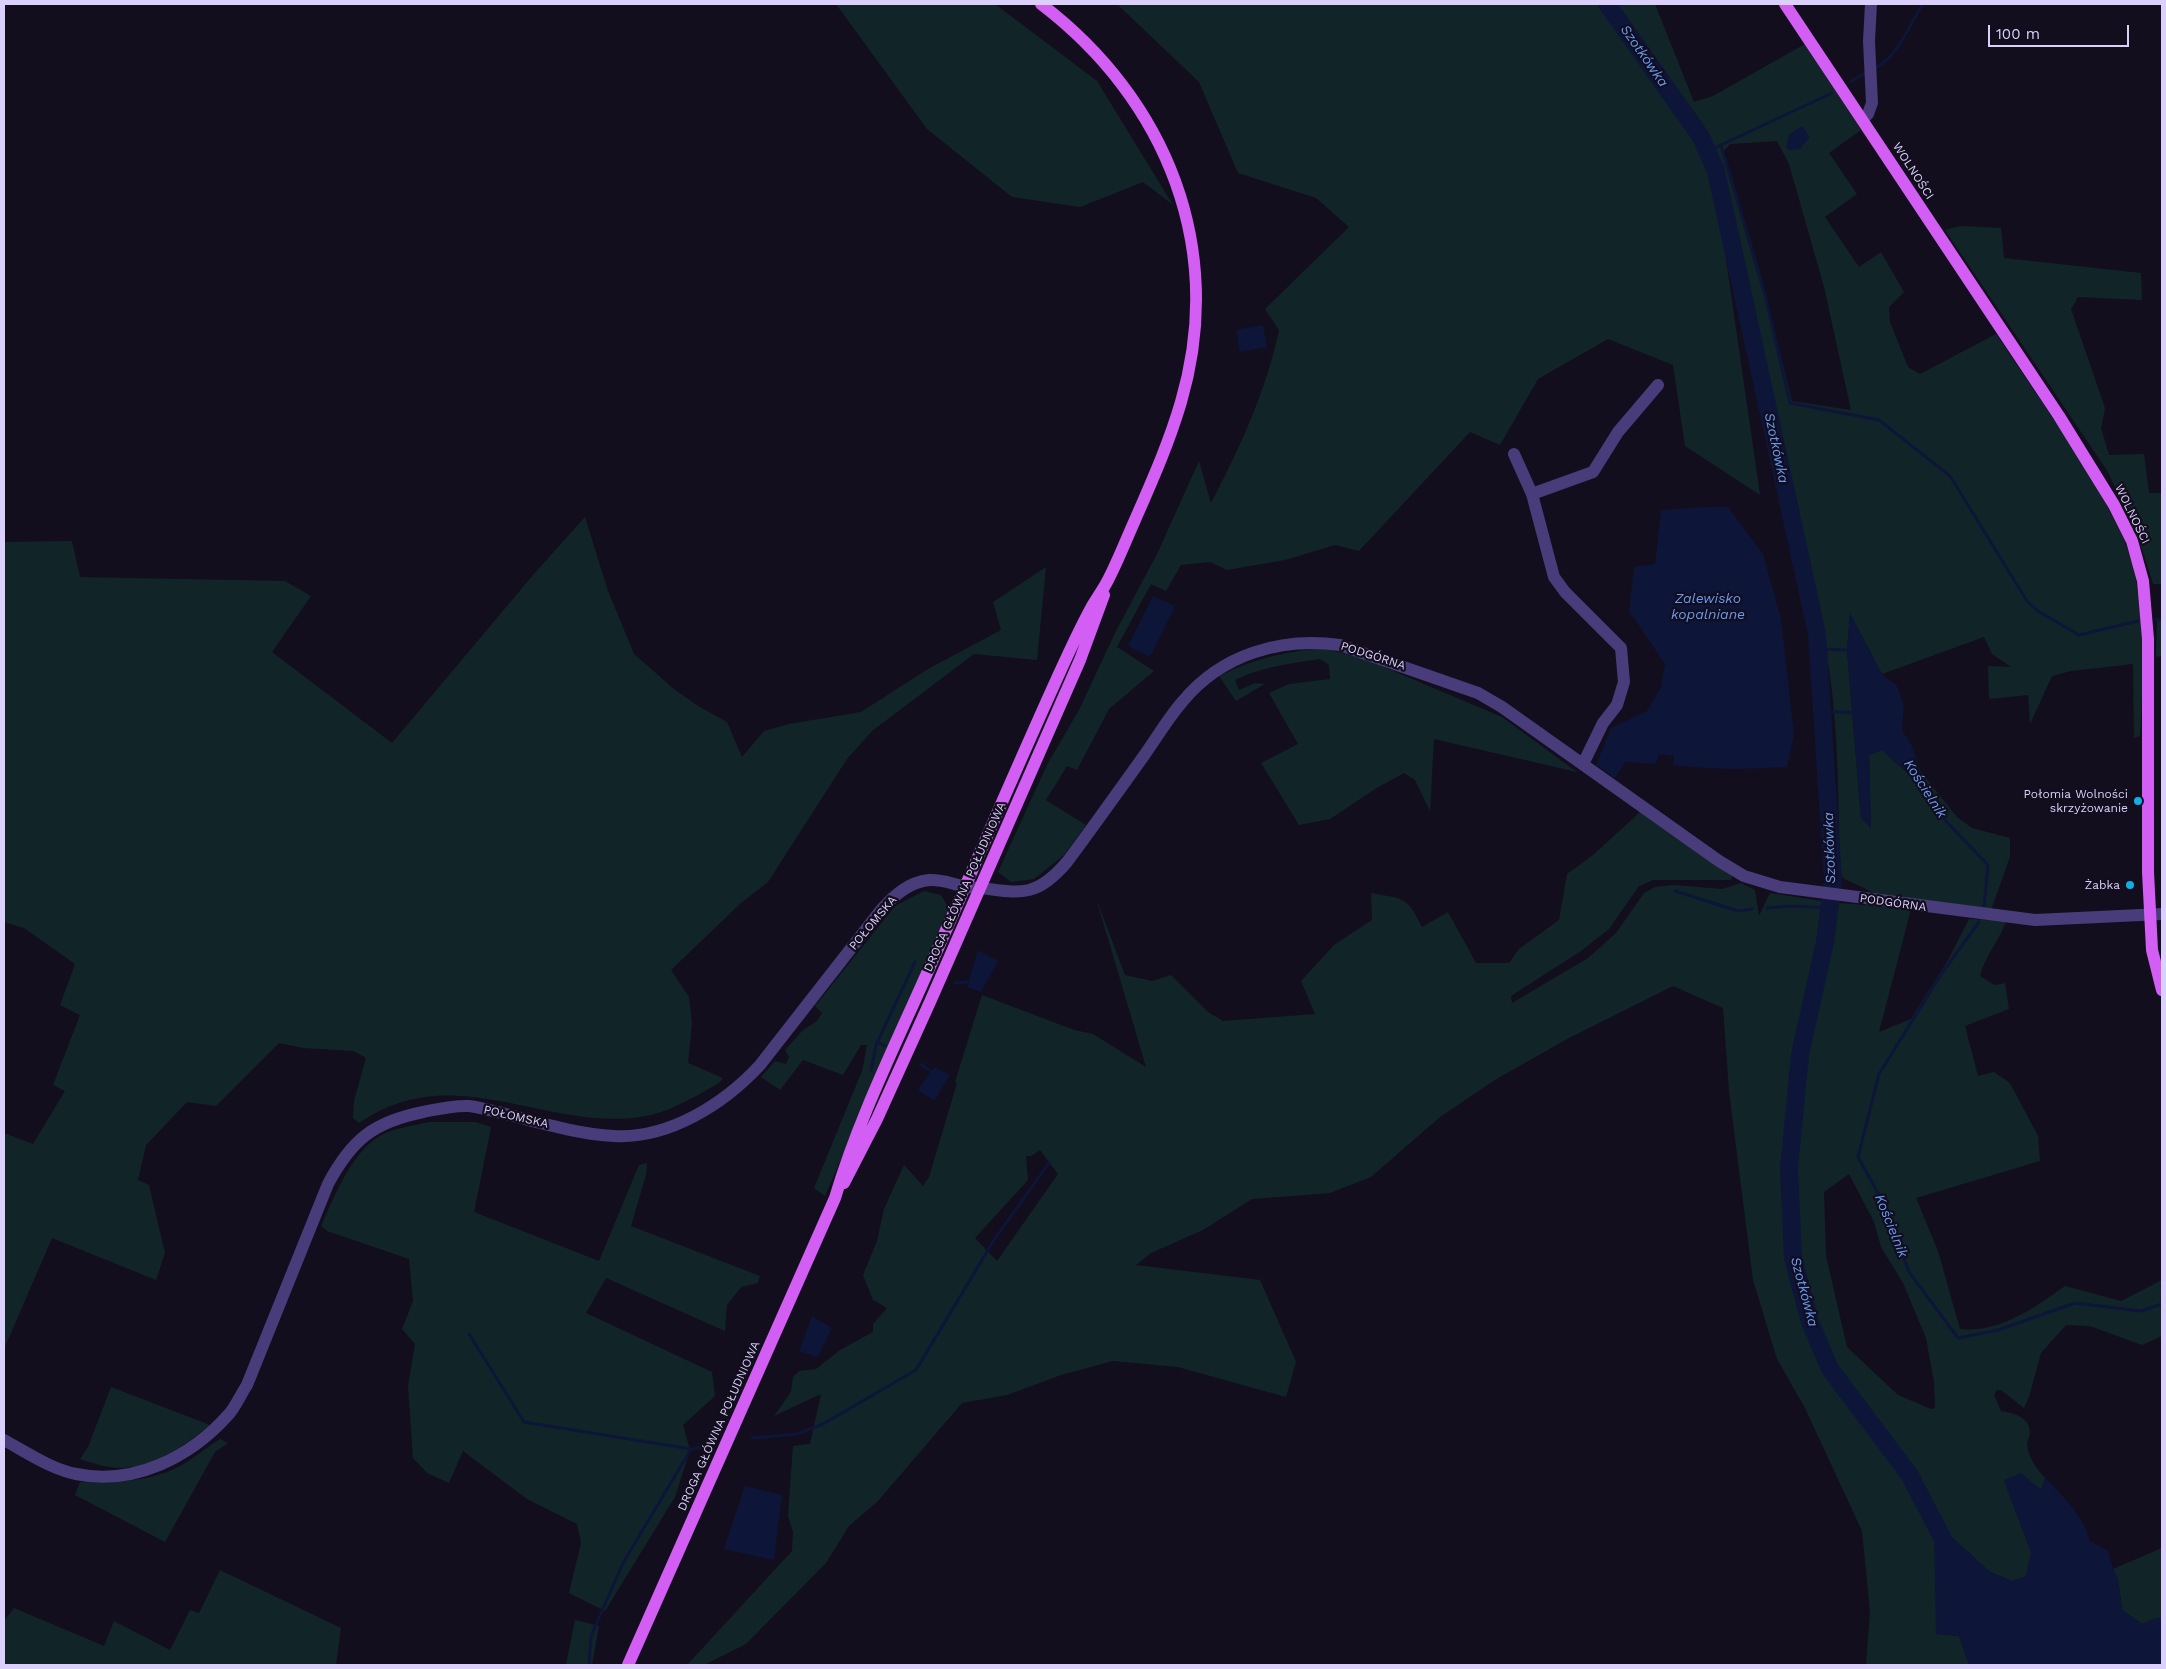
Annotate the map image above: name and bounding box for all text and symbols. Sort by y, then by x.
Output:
scale bar [1991,15,2132,47]
water label: Szotkówka [1617,22,1671,90]
text: 100 m [1996,25,2040,43]
street label: WOLNOŚCI [1889,140,1937,202]
water label: Szotkówka [1760,411,1792,485]
street label: WOLNOŚCI [2111,482,2153,546]
water label: Zalewisko kopalniane [1671,591,1745,624]
street label: PODGÓRNA [1339,639,1407,673]
water label: Kościelnik [1900,756,1950,822]
place label: Połomia Wolności skrzyżowanie [2024,787,2128,815]
marker: Połomia Wolności skrzyżowanie [2132,795,2144,807]
street label: DROGA GŁÓWNA POŁUDNIOWA [921,800,1009,974]
water label: Szotkówka [1820,812,1840,884]
place label: Żabka [2085,878,2120,892]
marker: Żabka [2124,879,2136,891]
street label: PODGÓRNA [1859,891,1927,915]
street label: POŁOMSKA [846,893,900,953]
street label: POŁOMSKA [482,1103,550,1131]
water label: Kościelnik [1871,1192,1911,1260]
water label: Szotkówka [1787,1255,1821,1329]
street label: DROGA GŁÓWNA POŁUDNIOWA [675,1339,763,1513]

